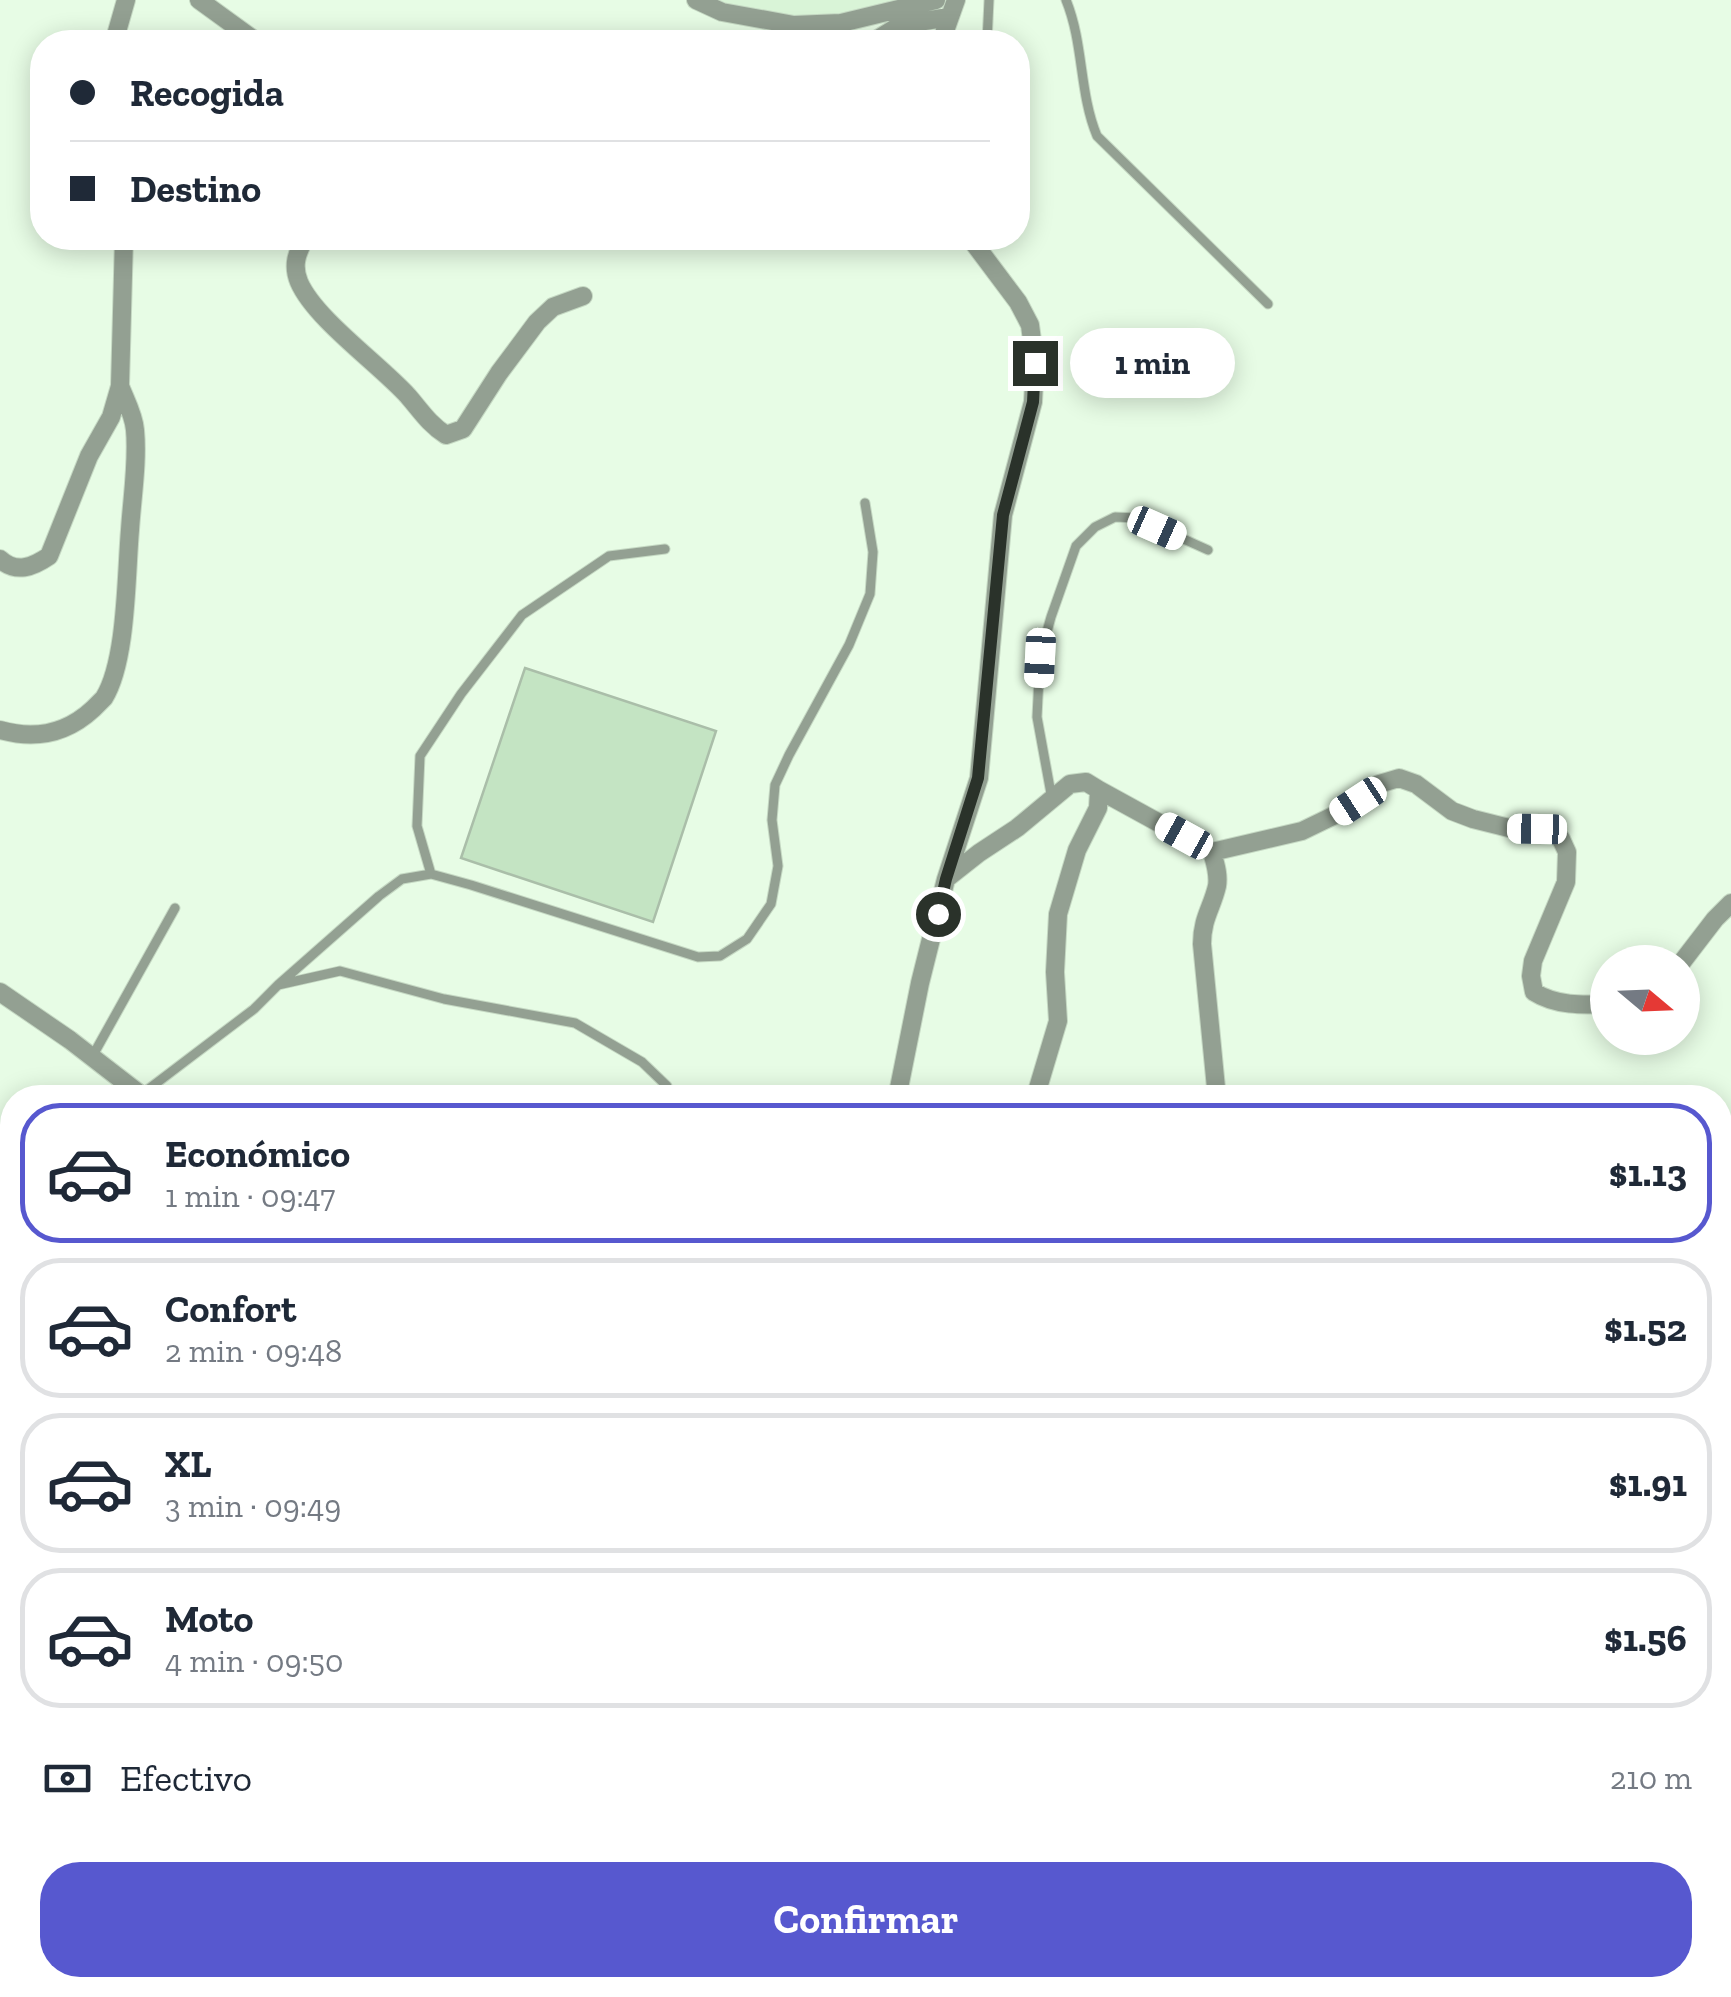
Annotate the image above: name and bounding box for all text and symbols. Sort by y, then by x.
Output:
text: Recogida [130,70,284,116]
text: Destino [130,166,261,212]
callout: 1 min [1070,328,1235,398]
route end [1013,341,1058,386]
text: 1 min [1115,344,1190,382]
car [1123,502,1191,554]
car [1023,627,1057,689]
car [1325,772,1391,830]
car [1150,808,1218,864]
car [1507,813,1567,845]
route start [916,892,961,937]
north arrow [1590,945,1700,1055]
map controls [1590,945,1700,1055]
icon: car [45,1128,135,1218]
text: Económico [165,1131,350,1177]
text: $1.13 [1609,1150,1687,1196]
text: 1 min · 09:47 [165,1177,335,1215]
icon: car [45,1283,135,1373]
text: Confort [165,1286,296,1332]
text: $1.52 [1604,1305,1687,1351]
text: 2 min · 09:48 [165,1332,342,1370]
icon: car [45,1438,135,1528]
text: XL [165,1441,212,1487]
text: $1.91 [1609,1460,1687,1506]
text: 3 min · 09:49 [165,1487,341,1525]
icon: car [45,1593,135,1683]
text: Moto [165,1596,253,1642]
text: $1.56 [1604,1615,1687,1661]
text: 4 min · 09:50 [165,1642,343,1680]
icon: cash [40,1751,95,1806]
text: Efectivo [120,1755,252,1801]
text: 210 m [1610,1759,1692,1797]
button: Confirmar [40,1862,1692,1977]

